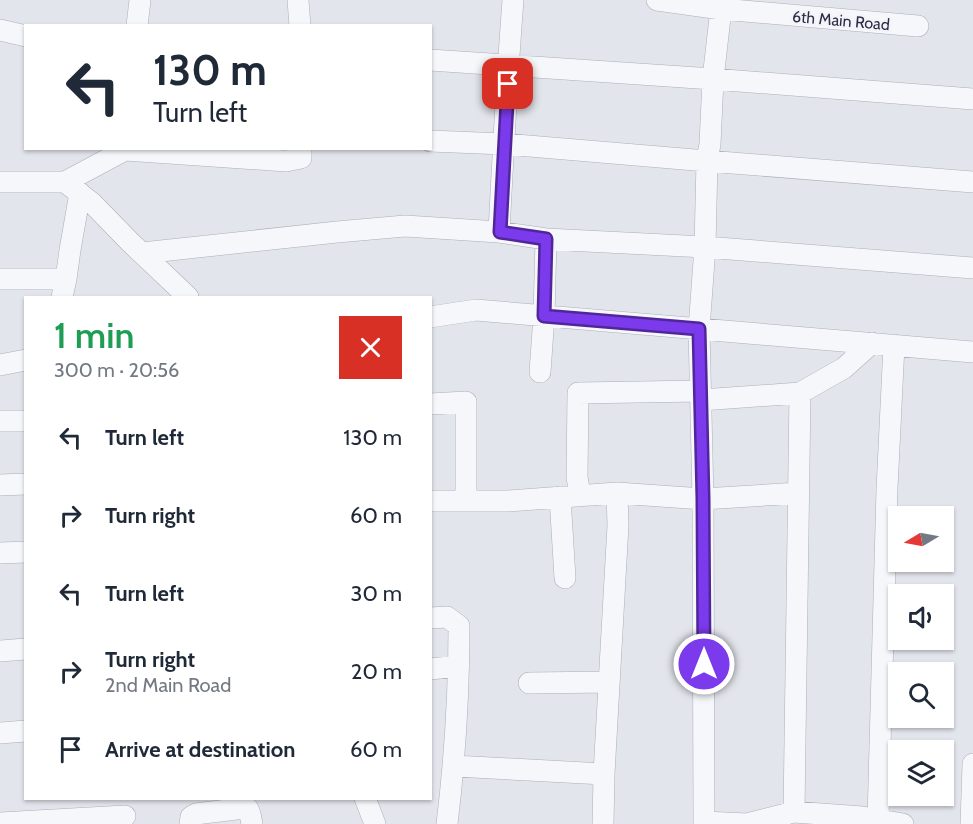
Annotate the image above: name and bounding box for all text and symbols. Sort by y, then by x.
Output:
street label: 6th Main Road [791,7,891,34]
text: 130 m [153,44,267,96]
icon: left [54,48,132,126]
pin [482,58,533,109]
icon: arrive [491,67,524,100]
text: Turn left [153,96,247,129]
text: 1 min [54,313,134,357]
button: close [339,316,402,379]
text: 300 m · 20:56 [54,358,179,382]
icon: left [54,421,87,454]
text: Turn left [105,424,184,451]
text: 130 m [343,424,402,451]
icon: right [54,499,87,532]
text: Turn right [105,502,195,529]
text: 60 m [350,502,402,529]
north arrow [888,506,954,572]
map controls [888,506,954,806]
icon: left [54,577,87,610]
text: Turn left [105,580,184,607]
text: 30 m [350,580,402,607]
button: sound [888,584,954,650]
position arrow [672,632,736,696]
text: Turn right [105,646,195,673]
icon: right [54,655,87,688]
text: 20 m [351,658,402,685]
button: search [888,662,954,728]
text: 2nd Main Road [105,673,231,697]
icon: arrive [54,733,87,766]
text: Arrive at destination [105,736,295,763]
text: 60 m [350,736,402,763]
button: layers [888,740,954,806]

